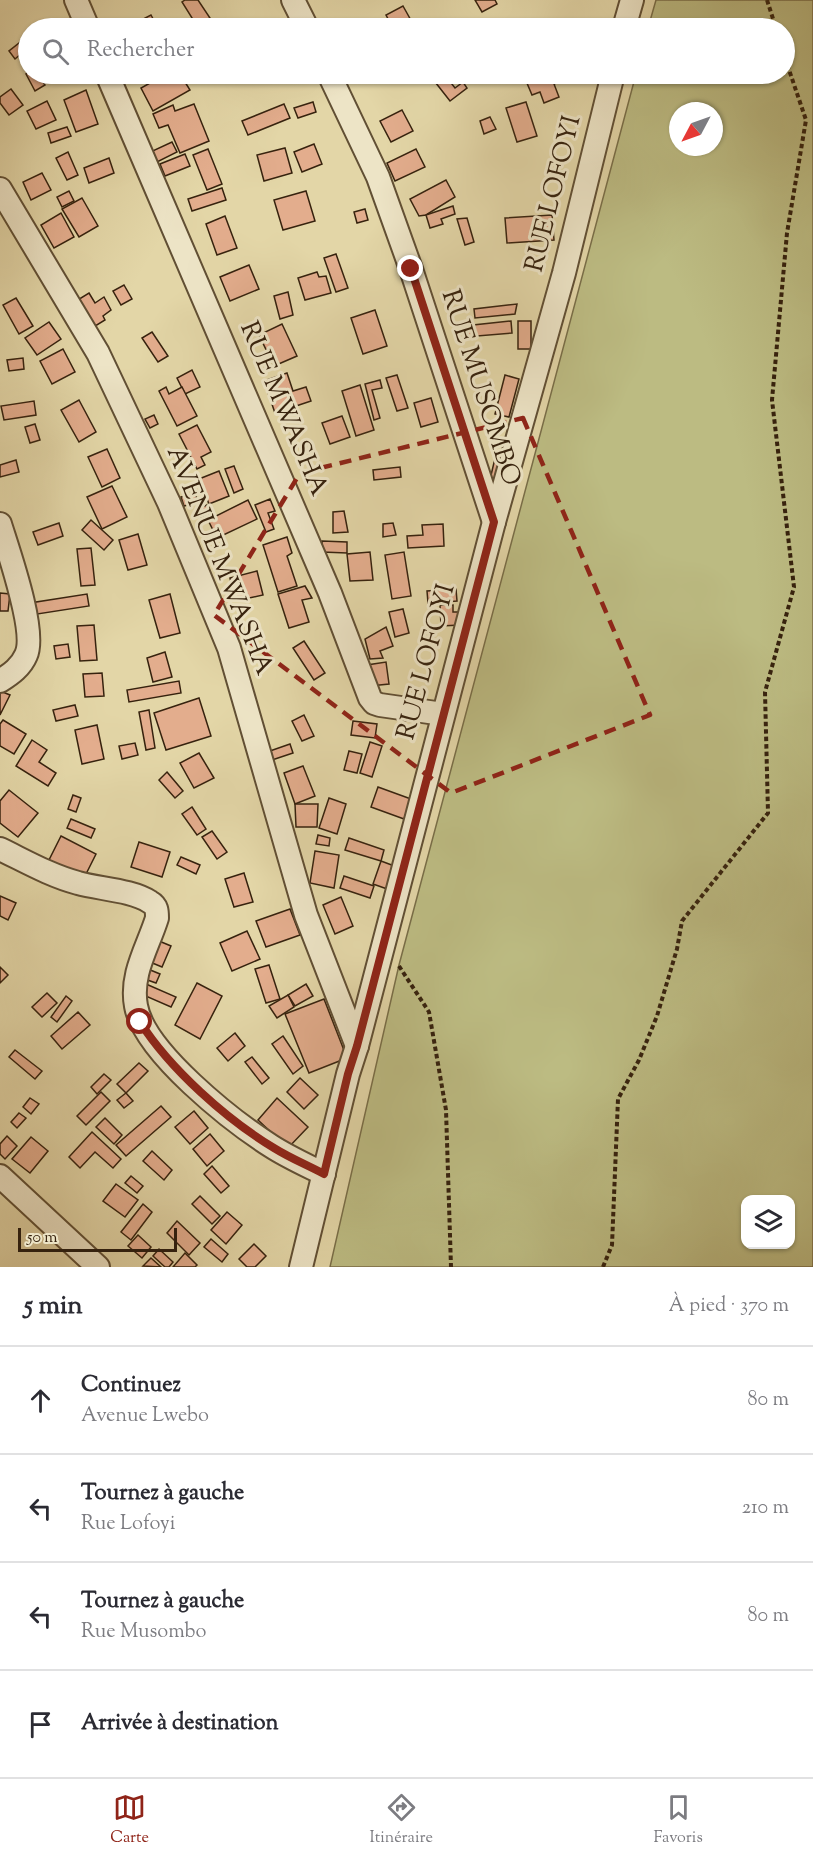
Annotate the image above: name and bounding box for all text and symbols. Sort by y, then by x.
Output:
search box [18,18,795,84]
icon: search [39,35,72,68]
text: Rechercher [87,35,194,67]
north arrow [669,102,723,156]
street label: RUE LOFOYI [517,111,591,276]
route end [397,255,423,281]
street label: RUE MUSOMBO [431,285,529,491]
street label: RUE MWASHA [230,316,336,502]
street label: AVENUE MWASHA [156,441,282,681]
street label: RUE LOFOYI [388,579,466,744]
route start [126,1008,152,1034]
map controls [741,1195,795,1249]
button: layers [741,1195,795,1249]
scale bar [18,1225,177,1252]
text: 50 m [27,1227,58,1250]
text: 5 min [24,1288,83,1325]
text: À pied · 370 m [669,1292,789,1321]
text: Continuez [81,1370,181,1402]
icon: ahead [24,1384,57,1417]
text: 80 m [748,1386,789,1415]
text: Avenue Lwebo [81,1402,209,1431]
text: Tournez à gauche [81,1478,244,1510]
icon: left [24,1492,57,1525]
text: 210 m [742,1494,789,1523]
text: Rue Lofoyi [81,1510,175,1539]
text: Tournez à gauche [81,1586,244,1618]
icon: left [24,1600,57,1633]
text: 80 m [748,1602,789,1631]
text: Rue Musombo [81,1618,207,1647]
icon: arrive [24,1708,57,1741]
text: Arrivée à destination [81,1708,278,1740]
tab: Carte [110,1791,149,1850]
tab: Itinéraire [370,1791,433,1850]
tab: Favoris [653,1791,703,1850]

